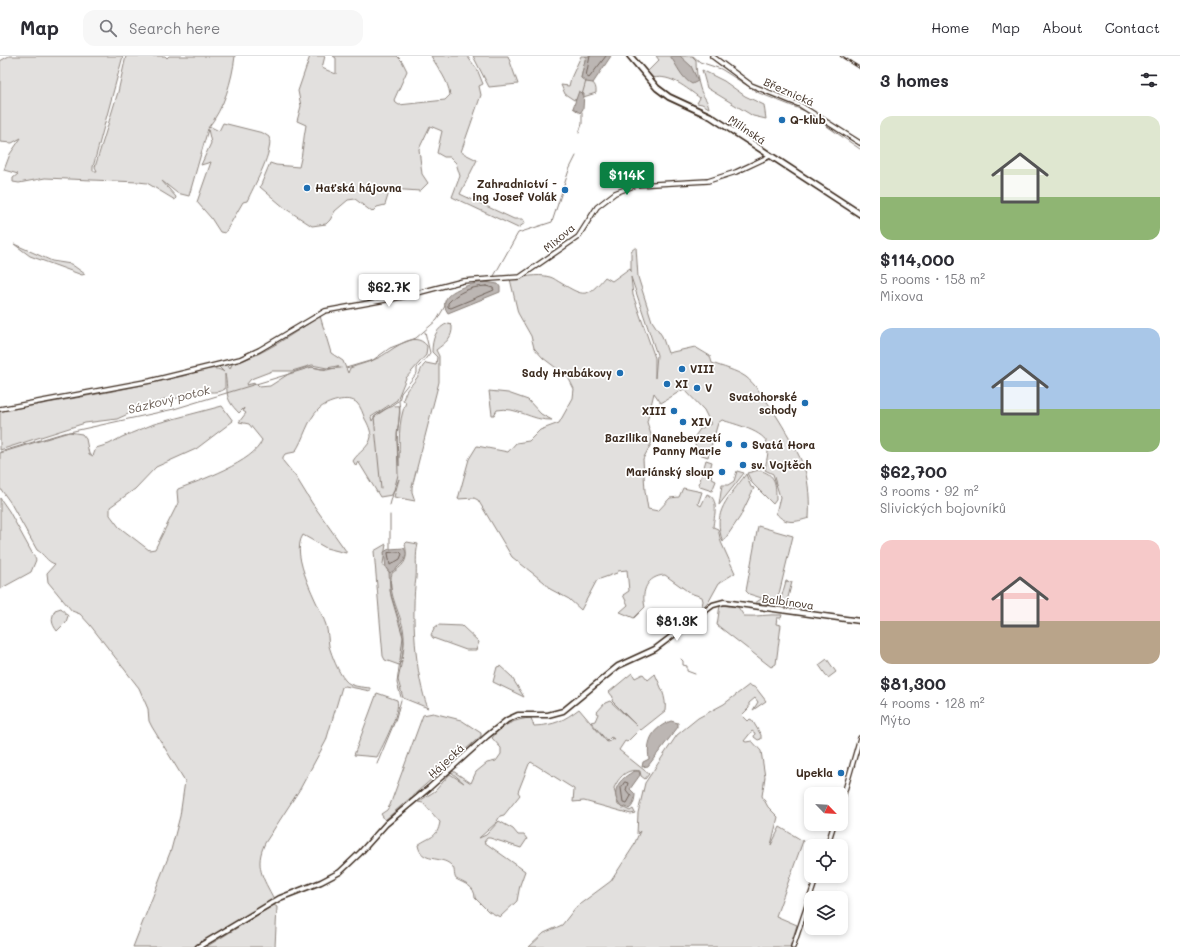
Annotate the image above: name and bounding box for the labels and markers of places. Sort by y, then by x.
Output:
place label: Q-klub [790,112,826,127]
marker: Q-klub [777,115,787,125]
pin: $114K [599,162,655,196]
place label: Zahradnictví - ing Josef Volák [472,176,557,204]
place label: Haťská hájovna [315,180,402,195]
marker: Haťská hájovna [302,183,312,193]
marker: Zahradnictví - ing Josef Volák [560,185,570,195]
pin: $62.7K [356,274,422,308]
place label: VIII [690,361,715,376]
marker: VIII [677,364,687,374]
place label: Sady Hrabákovy [522,365,612,380]
marker: Sady Hrabákovy [615,368,625,378]
place label: XI [675,376,689,391]
marker: XI [662,379,672,389]
place label: V [705,380,712,395]
marker: V [692,383,702,393]
place label: Svatohorské schody [729,389,797,417]
marker: Svatohorské schody [800,398,810,408]
place label: XIII [642,403,666,418]
marker: XIII [669,406,679,416]
place label: XIV [691,414,711,429]
marker: XIV [678,417,688,427]
place label: Bazilika Nanebevzetí Panny Marie [605,430,721,458]
place label: Svatá Hora [752,437,815,452]
marker: Bazilika Nanebevzetí Panny Marie [724,439,734,449]
marker: Svatá Hora [739,440,749,450]
place label: sv. Vojtěch [751,457,812,472]
marker: sv. Vojtěch [738,460,748,470]
place label: Mariánský sloup [626,464,714,479]
marker: Mariánský sloup [717,467,727,477]
pin: $81.3K [644,608,710,642]
place label: Upekla [796,765,833,780]
marker: Upekla [836,768,846,778]

